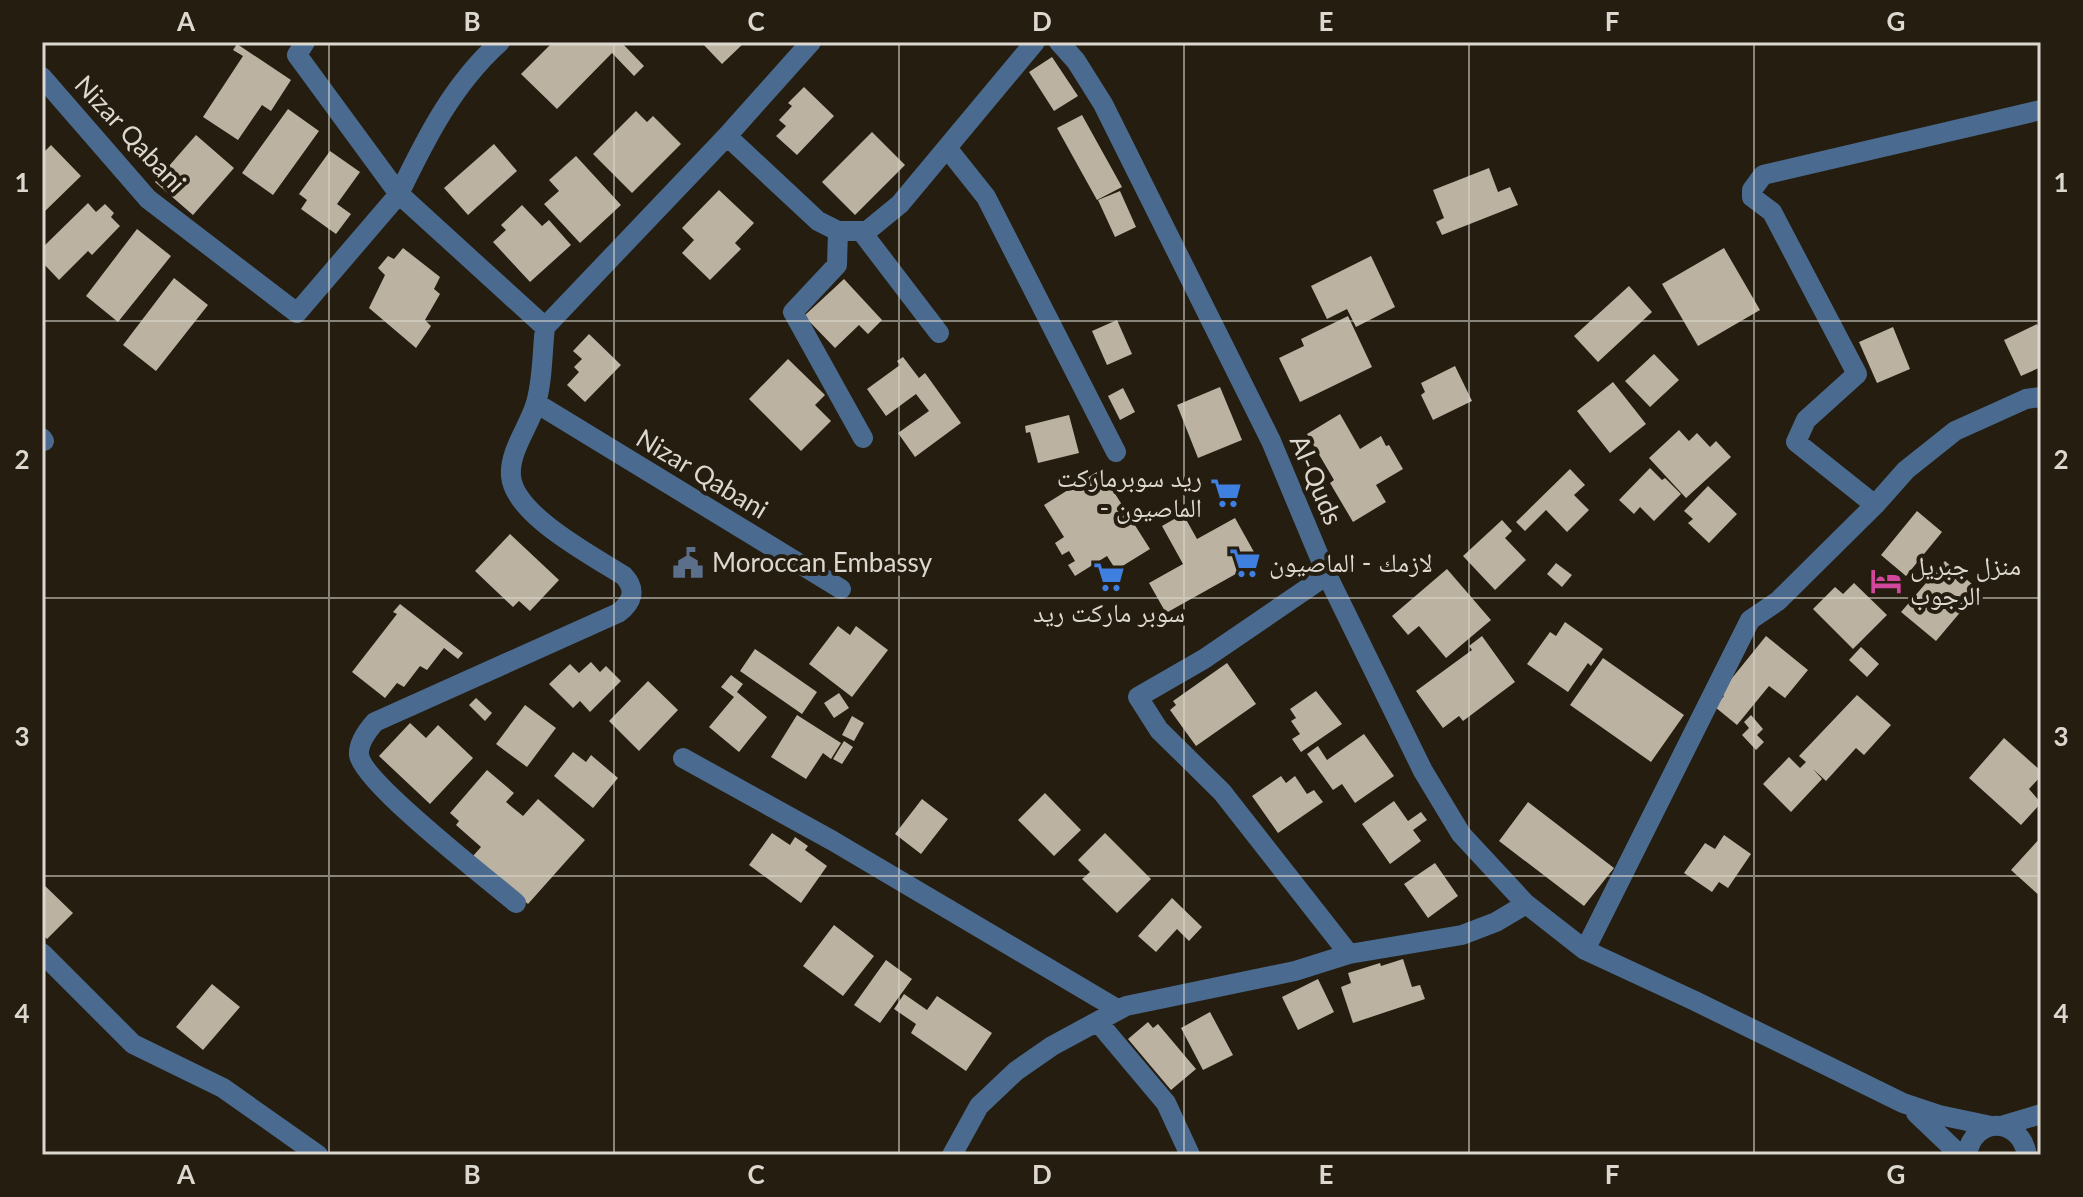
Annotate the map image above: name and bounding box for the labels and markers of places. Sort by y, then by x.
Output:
place label: ريد سوبرماركت - الماصيون [1057,461,1202,524]
supermarket icon: ريد سوبرماركت - الماصيون [1209,476,1243,510]
public building icon: Moroccan Embassy [671,546,705,580]
place label: Moroccan Embassy [712,546,933,578]
supermarket icon: لازمك - الماصيون [1228,546,1262,580]
place label: لازمك - الماصيون [1269,546,1433,579]
place label: منزل جبريل الرجوب [1910,549,2021,611]
supermarket icon: سوبر ماركت ريد [1092,560,1126,594]
hotel icon: منزل جبريل الرجوب [1869,564,1903,598]
place label: سوبر ماركت ريد [1033,596,1185,628]

